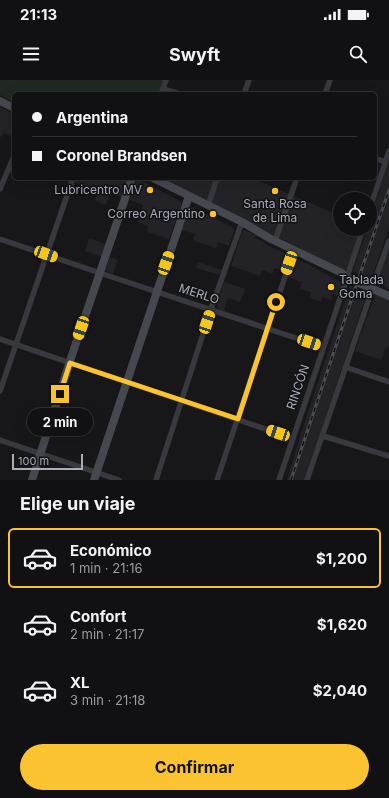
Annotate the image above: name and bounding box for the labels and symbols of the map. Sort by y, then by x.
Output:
place label: Lubricentro MV [54,182,142,197]
marker: Lubricentro MV [145,185,155,195]
marker: Santa Rosa de Lima [270,186,280,196]
place label: Santa Rosa de Lima [243,196,307,225]
place label: Correo Argentino [107,206,205,221]
marker: Correo Argentino [208,209,218,219]
car [33,244,59,264]
car [156,250,176,276]
car [279,250,299,276]
place label: Tablada Goma [339,272,384,301]
street label: MERLO [177,280,221,307]
marker: Tablada Goma [326,282,336,292]
route start [267,293,285,311]
car [198,309,216,335]
car [71,315,91,341]
car [296,332,322,352]
street label: RINCÓN [283,362,312,411]
route end [51,385,69,403]
callout: 2 min [27,408,93,436]
car [265,423,291,443]
scale bar [12,452,83,471]

